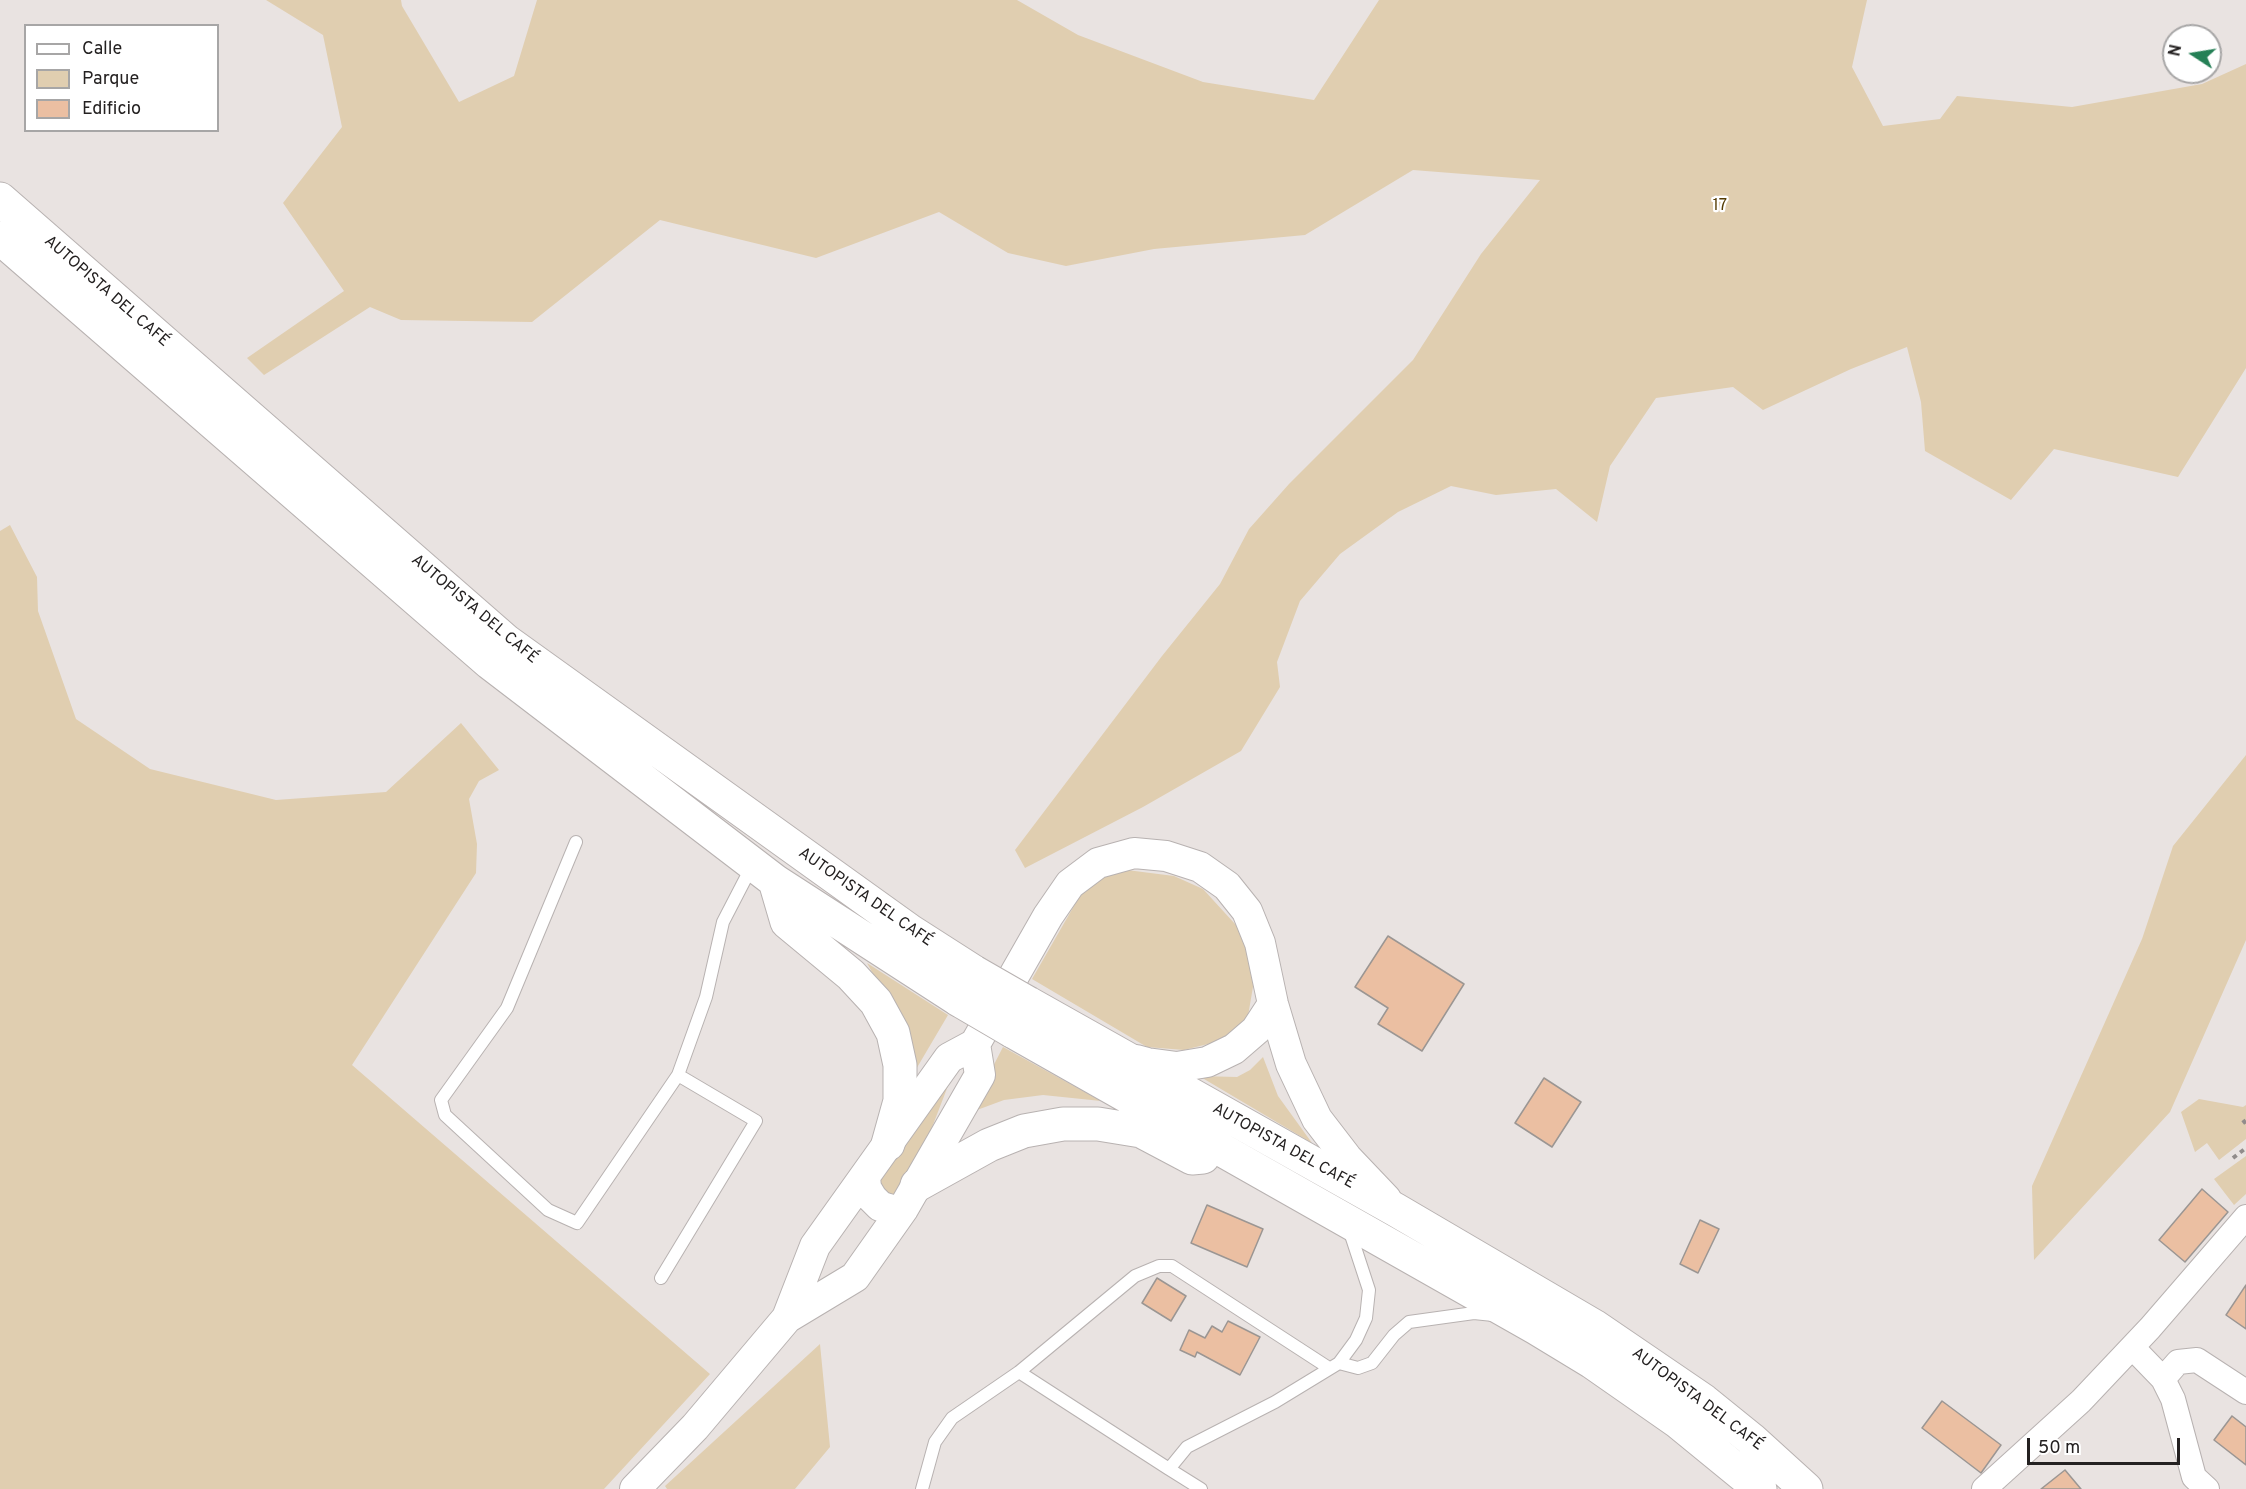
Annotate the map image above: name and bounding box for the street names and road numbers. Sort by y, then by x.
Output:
street label: AUTOPISTA DEL CAFÉ [39,232,173,352]
street label: AUTOPISTA DEL CAFÉ [407,551,541,669]
street label: AUTOPISTA DEL CAFÉ [794,844,936,952]
street label: AUTOPISTA DEL CAFÉ [1209,1100,1357,1194]
street label: AUTOPISTA DEL CAFÉ [1627,1344,1767,1456]

